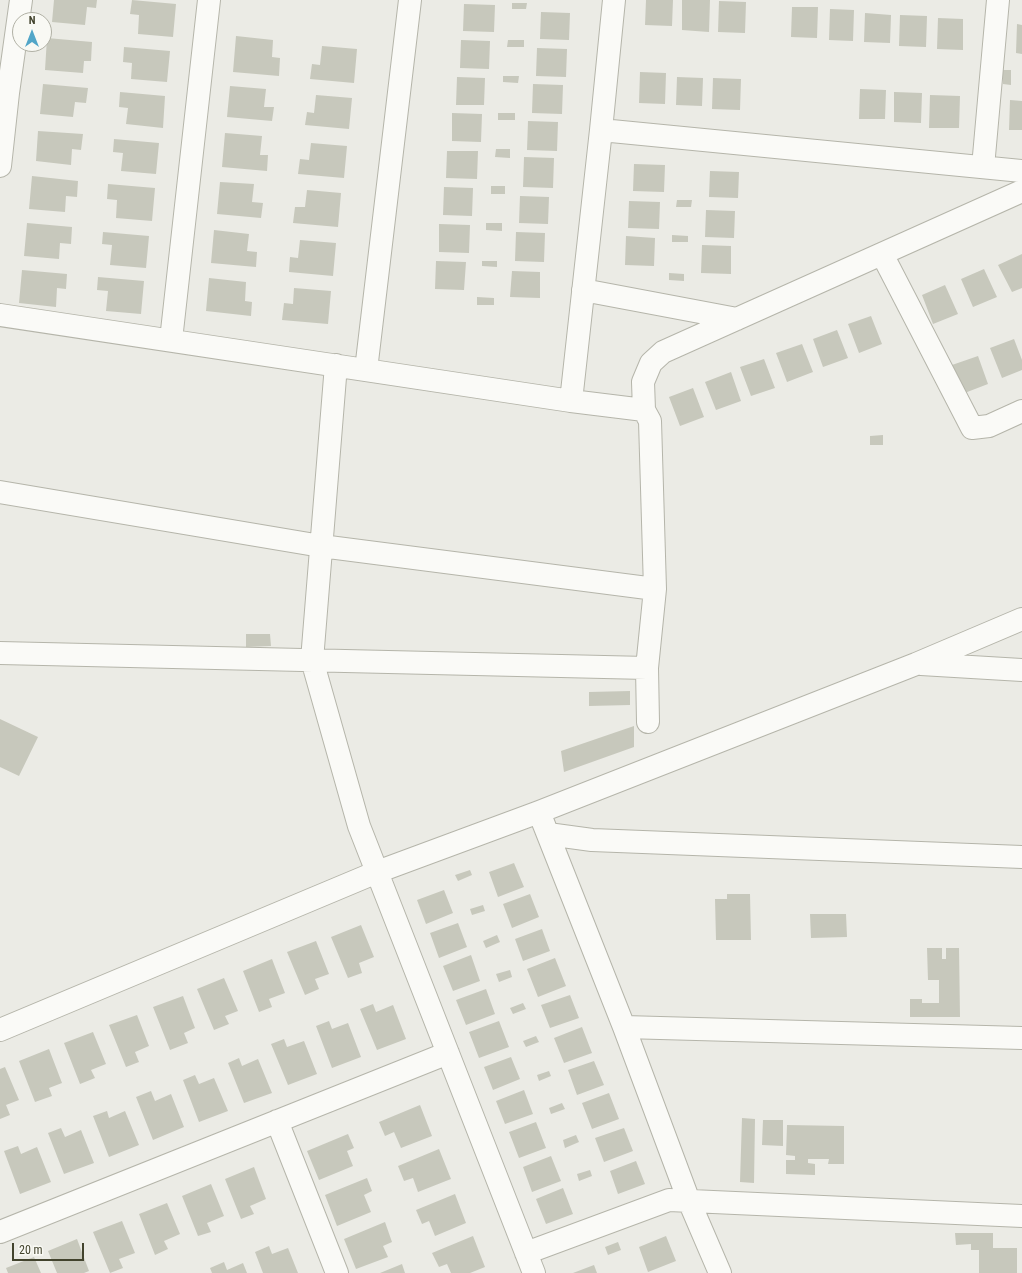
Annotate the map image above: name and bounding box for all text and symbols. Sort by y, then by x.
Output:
north arrow [12,12,52,52]
text: N [29,14,35,27]
scale bar [14,1235,86,1261]
text: 20 m [19,1243,43,1257]

